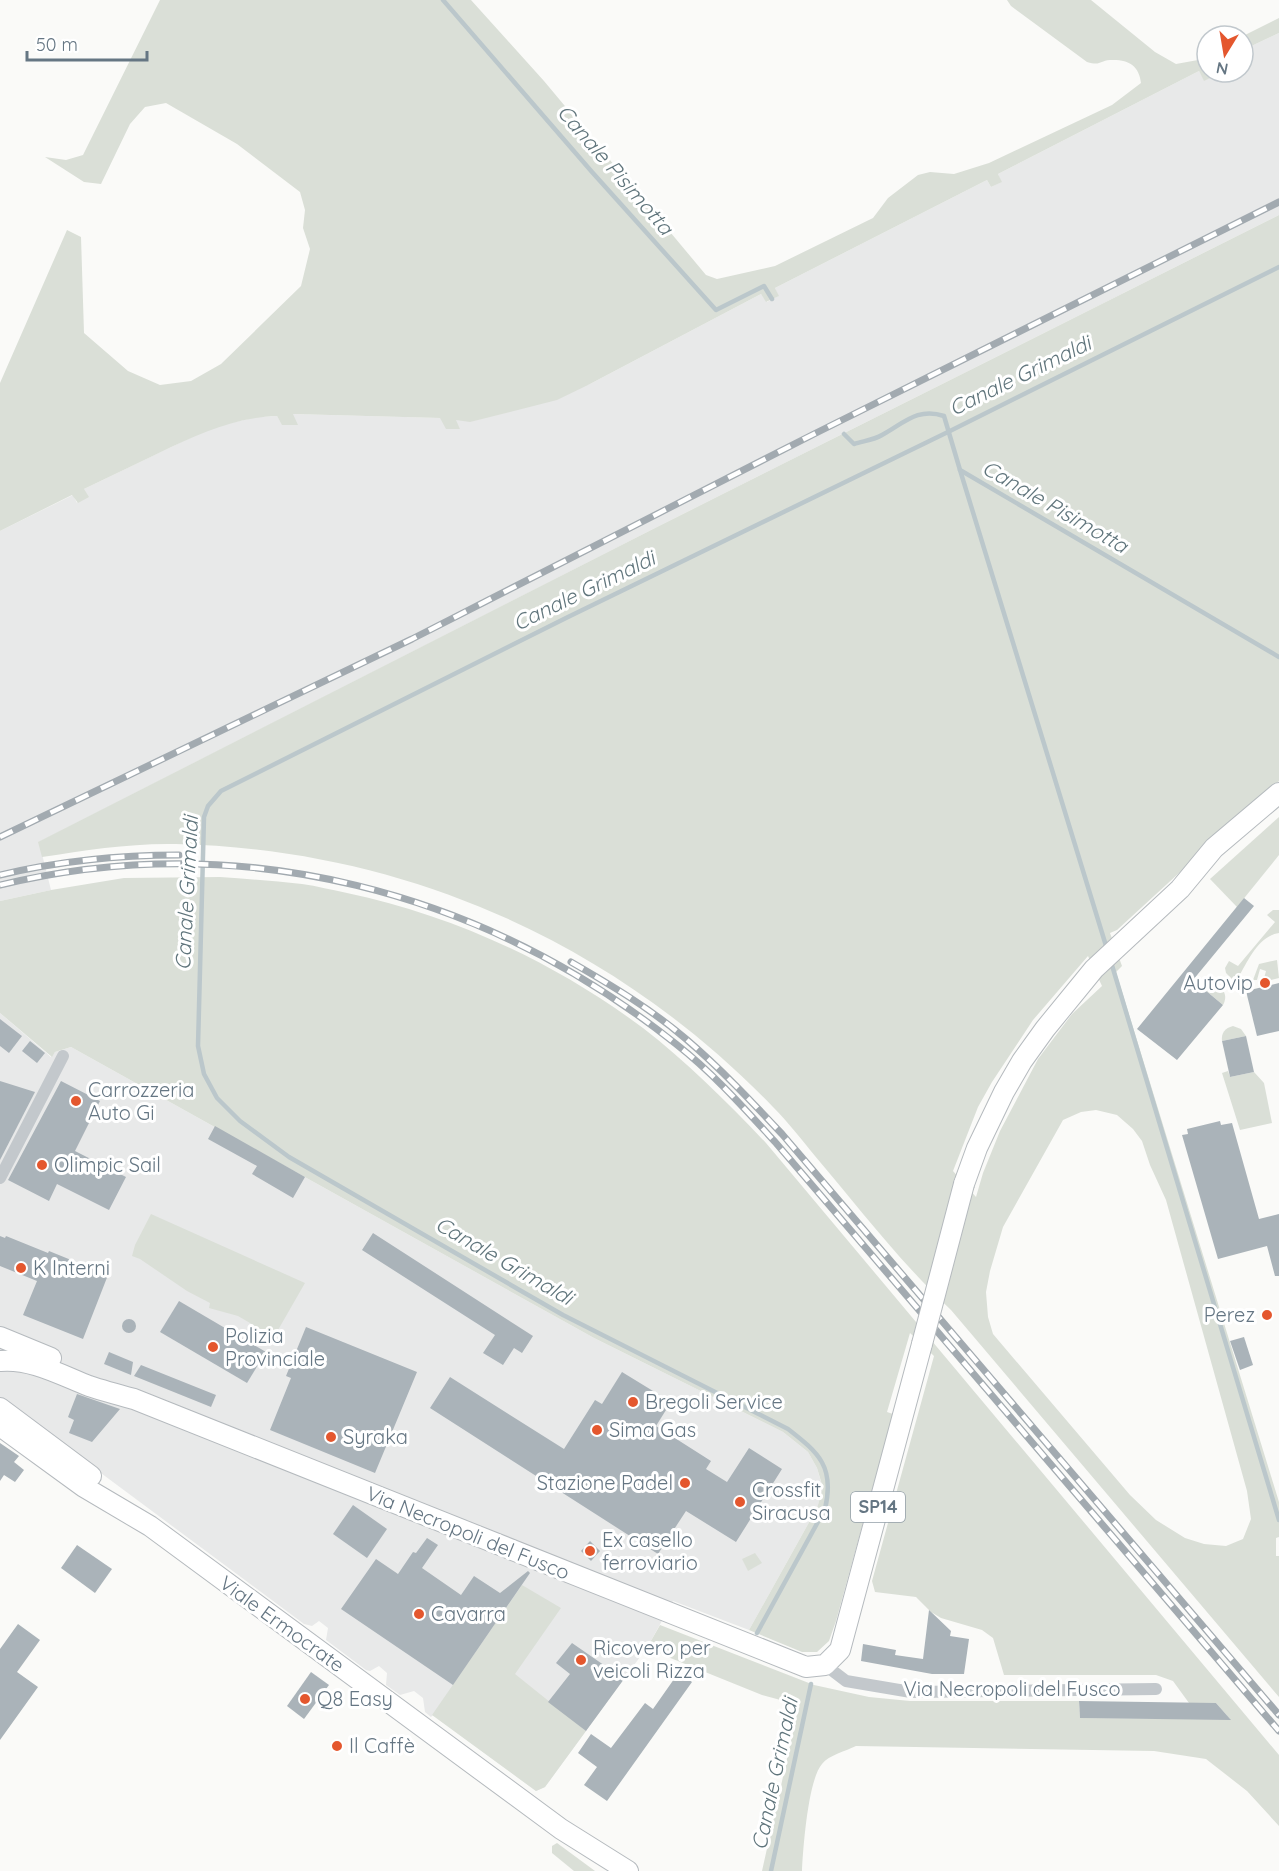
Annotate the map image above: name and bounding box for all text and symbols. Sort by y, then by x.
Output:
scale bar [27,24,147,62]
north arrow [1195,24,1255,84]
text: 50 m [36,33,78,56]
text: N [1214,58,1230,80]
water label: Canale Pisimotta [552,99,680,241]
water label: Canale Grimaldi [944,328,1097,421]
water label: Canale Pisimotta [978,454,1134,559]
water label: Canale Grimaldi [508,543,661,636]
water label: Canale Grimaldi [169,813,203,971]
place label: Autovip [1183,970,1253,995]
marker: Autovip [1258,976,1272,990]
place label: Carrozzeria Auto Gi [88,1077,194,1125]
marker: Carrozzeria Auto Gi [69,1094,83,1108]
place label: Olimpic Sail [54,1152,161,1177]
marker: Olimpic Sail [35,1158,49,1172]
water label: Canale Grimaldi [431,1210,580,1311]
place label: K Interni [33,1255,110,1280]
marker: K Interni [14,1261,28,1275]
place label: Perez [1204,1302,1255,1327]
marker: Perez [1260,1308,1274,1322]
place label: Polizia Provinciale [225,1323,325,1371]
marker: Polizia Provinciale [206,1340,220,1354]
place label: Bregoli Service [645,1389,783,1414]
marker: Bregoli Service [626,1395,640,1409]
place label: Sima Gas [609,1417,696,1442]
marker: Sima Gas [590,1423,604,1437]
place label: Syraka [343,1424,408,1449]
marker: Syraka [324,1430,338,1444]
place label: Stazione Padel [537,1470,673,1495]
marker: Stazione Padel [678,1476,692,1490]
place label: Crossfit Siracusa [752,1477,831,1525]
street label: Via Necropoli del Fusco [363,1480,573,1585]
road number: SP14 [851,1492,905,1522]
marker: Crossfit Siracusa [733,1495,747,1509]
place label: Ex casello ferroviario [602,1527,698,1575]
marker: Ex casello ferroviario [583,1544,597,1558]
street label: Viale Ermocrate [215,1570,350,1677]
place label: Cavarra [431,1601,506,1626]
marker: Cavarra [412,1607,426,1621]
place label: Ricovero per veicoli Rizza [593,1635,711,1683]
marker: Ricovero per veicoli Rizza [574,1653,588,1667]
street label: Via Necropoli del Fusco [904,1676,1120,1701]
place label: Q8 Easy [317,1686,393,1711]
marker: Q8 Easy [298,1692,312,1706]
water label: Canale Grimaldi [745,1693,803,1852]
place label: Il Caffè [349,1733,415,1758]
marker: Il Caffè [330,1739,344,1753]

